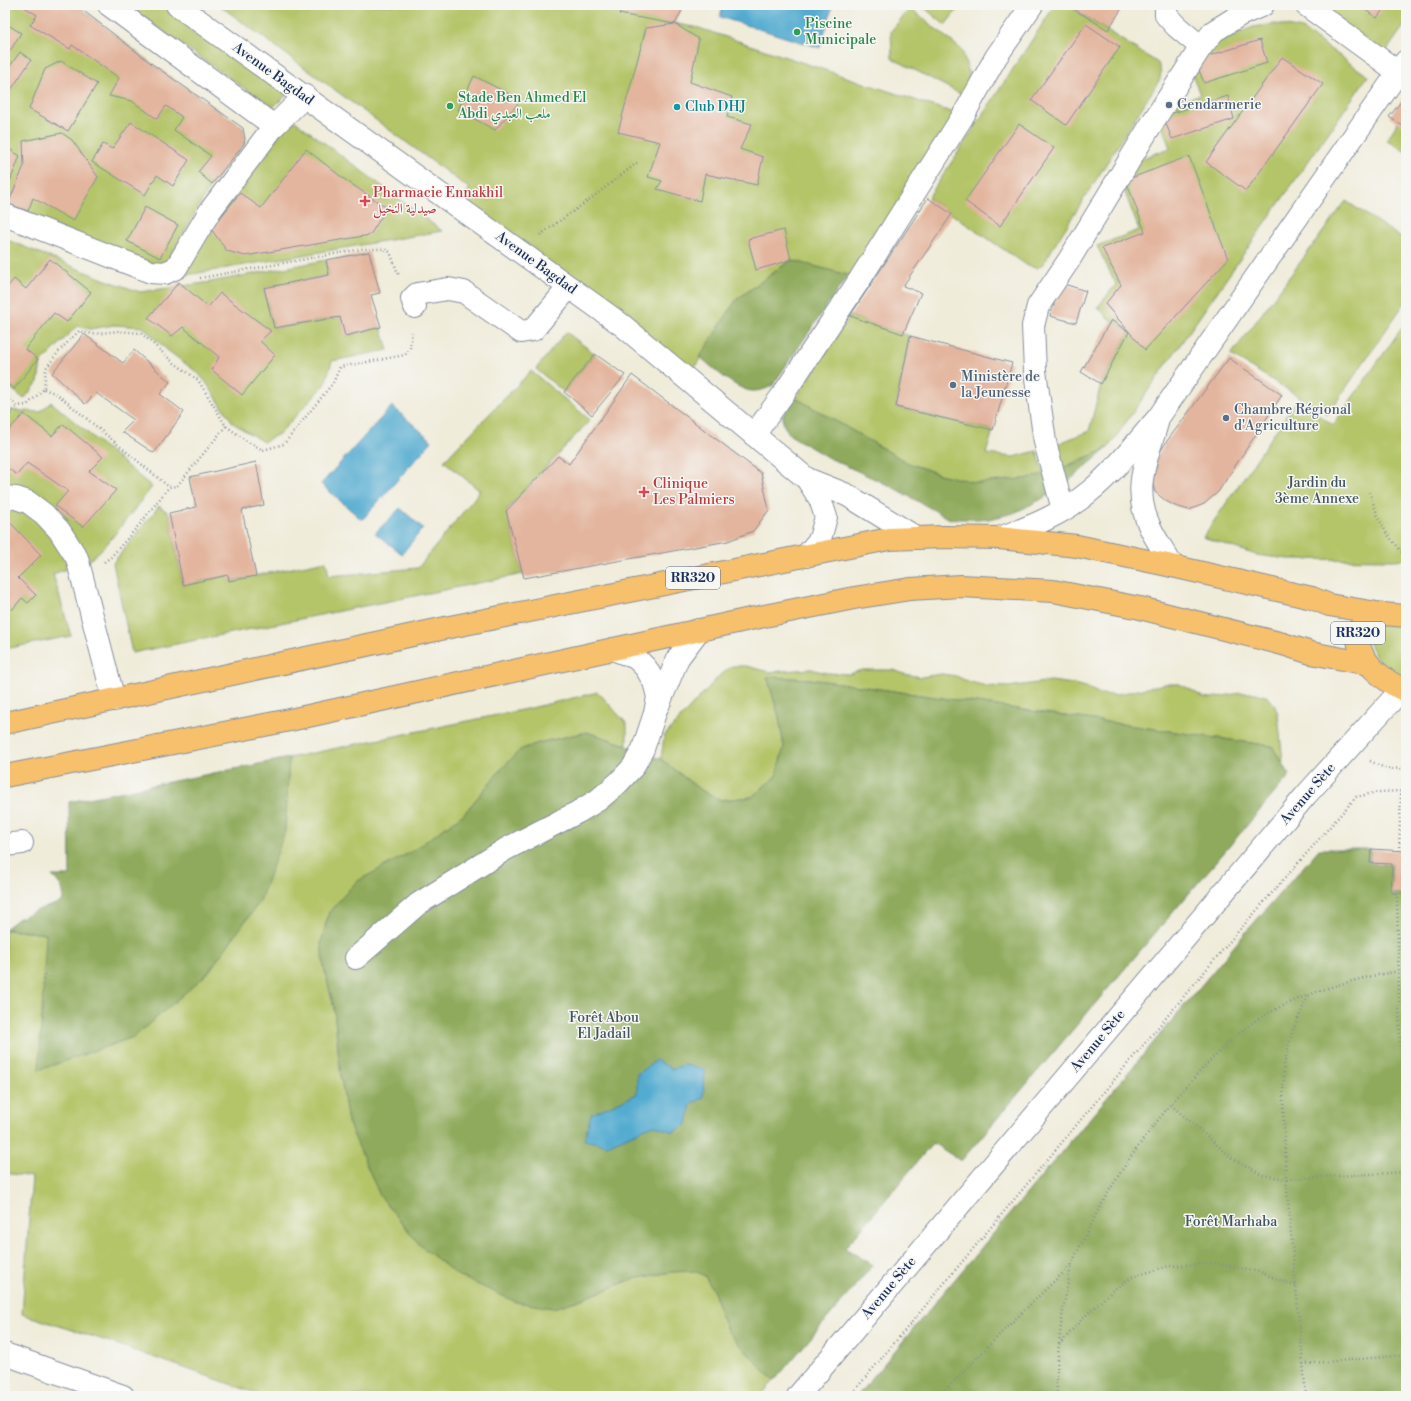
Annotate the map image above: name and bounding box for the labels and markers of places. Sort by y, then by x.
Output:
place label: Piscine Municipale [805,15,876,49]
marker: Piscine Municipale [792,27,802,37]
place label: Stade Ben Ahmed El Abdi ملعب العبدي [457,89,586,125]
place label: Gendarmerie [1177,96,1261,114]
place label: Club DHJ [685,98,746,116]
marker: Gendarmerie [1164,100,1174,110]
marker: Stade Ben Ahmed El Abdi ملعب العبدي [445,101,455,111]
marker: Club DHJ [672,102,682,112]
place label: Pharmacie Ennakhil صيدلية النخيل [373,184,503,219]
marker: Pharmacie Ennakhil صيدلية النخيل [360,196,370,206]
place label: Ministère de la Jeunesse [961,368,1040,402]
marker: Ministère de la Jeunesse [948,380,958,390]
place label: Chambre Régional d'Agriculture [1234,401,1351,435]
marker: Chambre Régional d'Agriculture [1221,413,1231,423]
place label: Clinique Les Palmiers [653,475,735,509]
marker: Clinique Les Palmiers [638,486,650,498]

